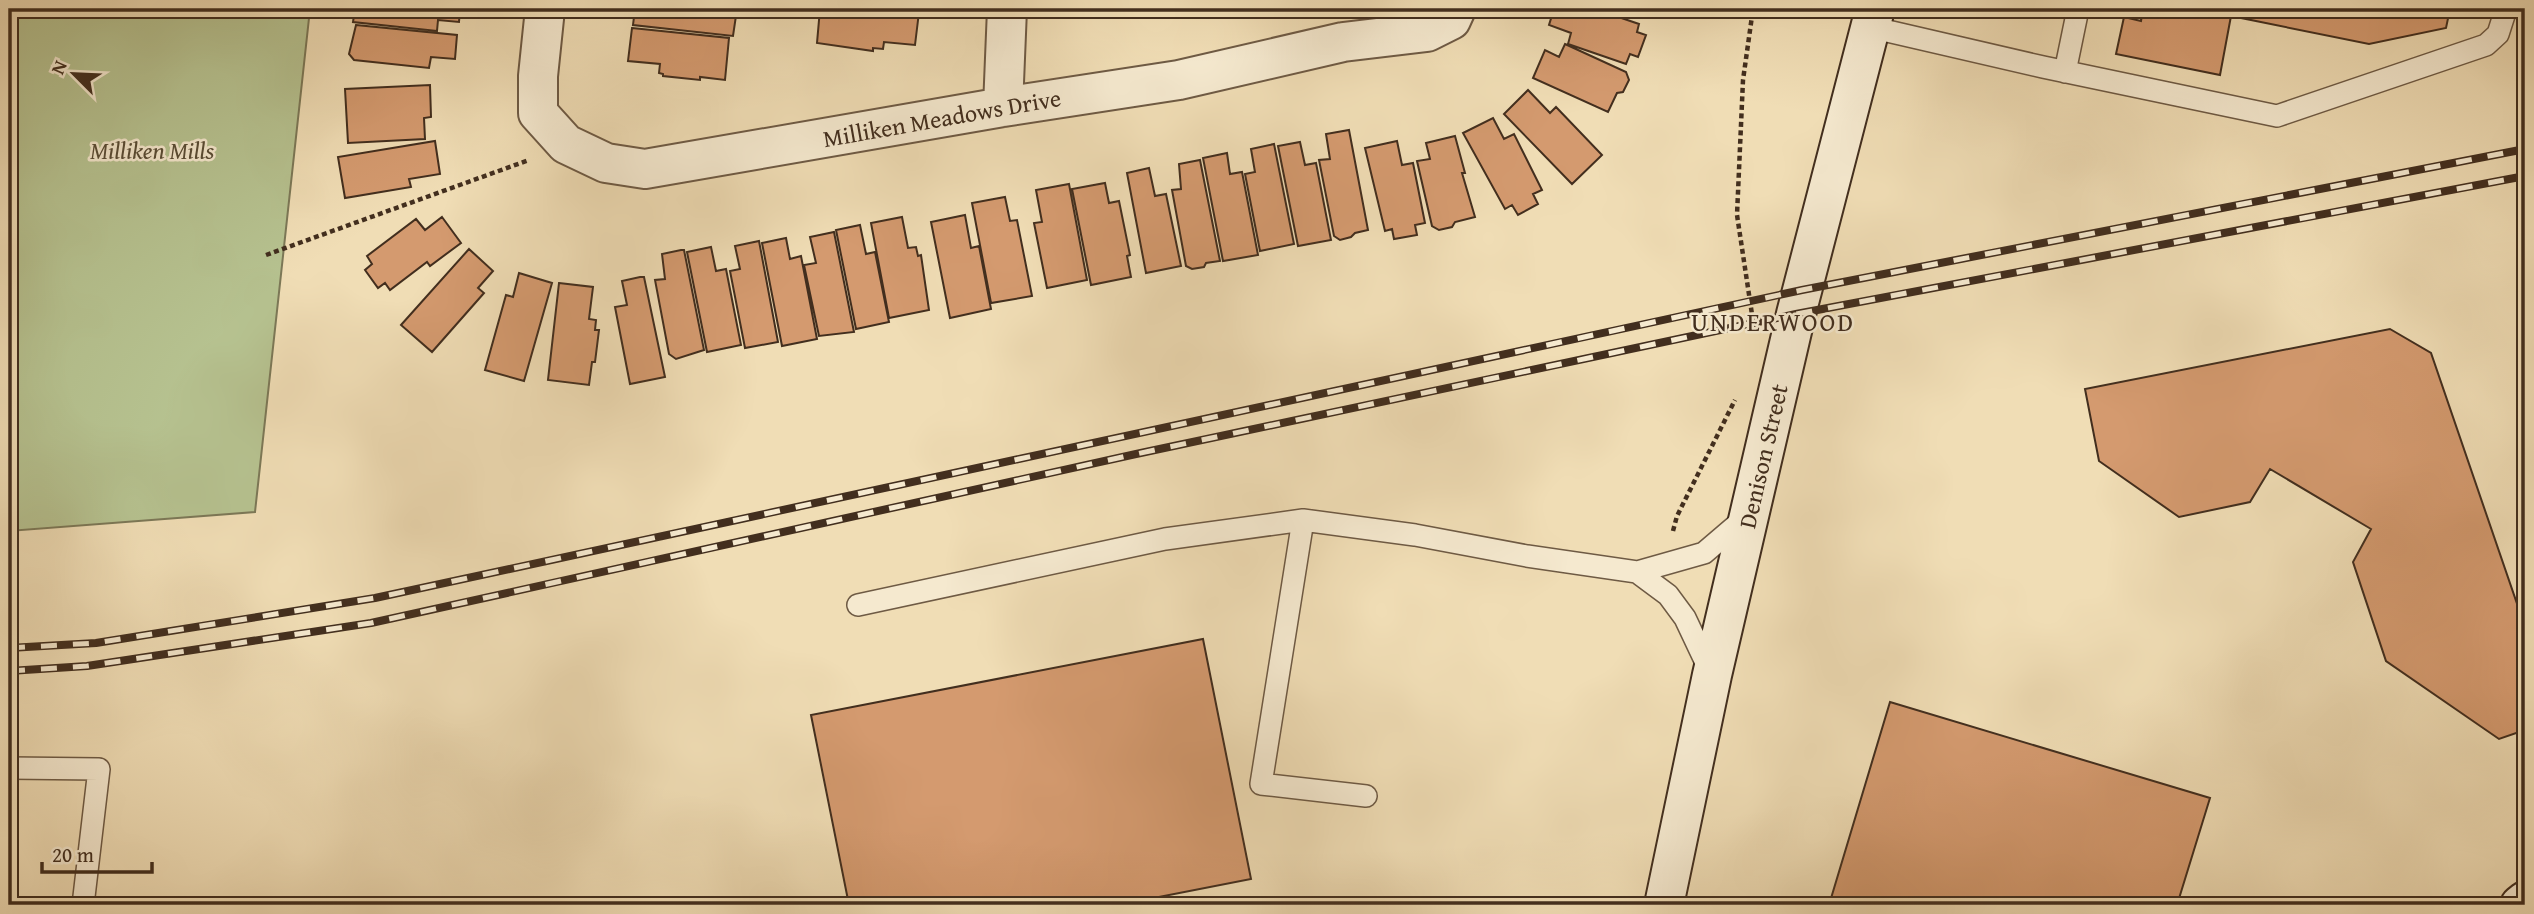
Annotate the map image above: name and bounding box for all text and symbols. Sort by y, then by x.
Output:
north arrow [38,38,108,108]
text: N [43,55,74,79]
street label: Milliken Meadows Drive [820,80,1064,156]
park label: Milliken Mills [90,133,214,168]
district label: UNDERWOOD [1691,302,1855,341]
street label: Denison Street [1729,380,1797,532]
scale bar [42,830,152,874]
text: 20 m [52,839,94,870]

